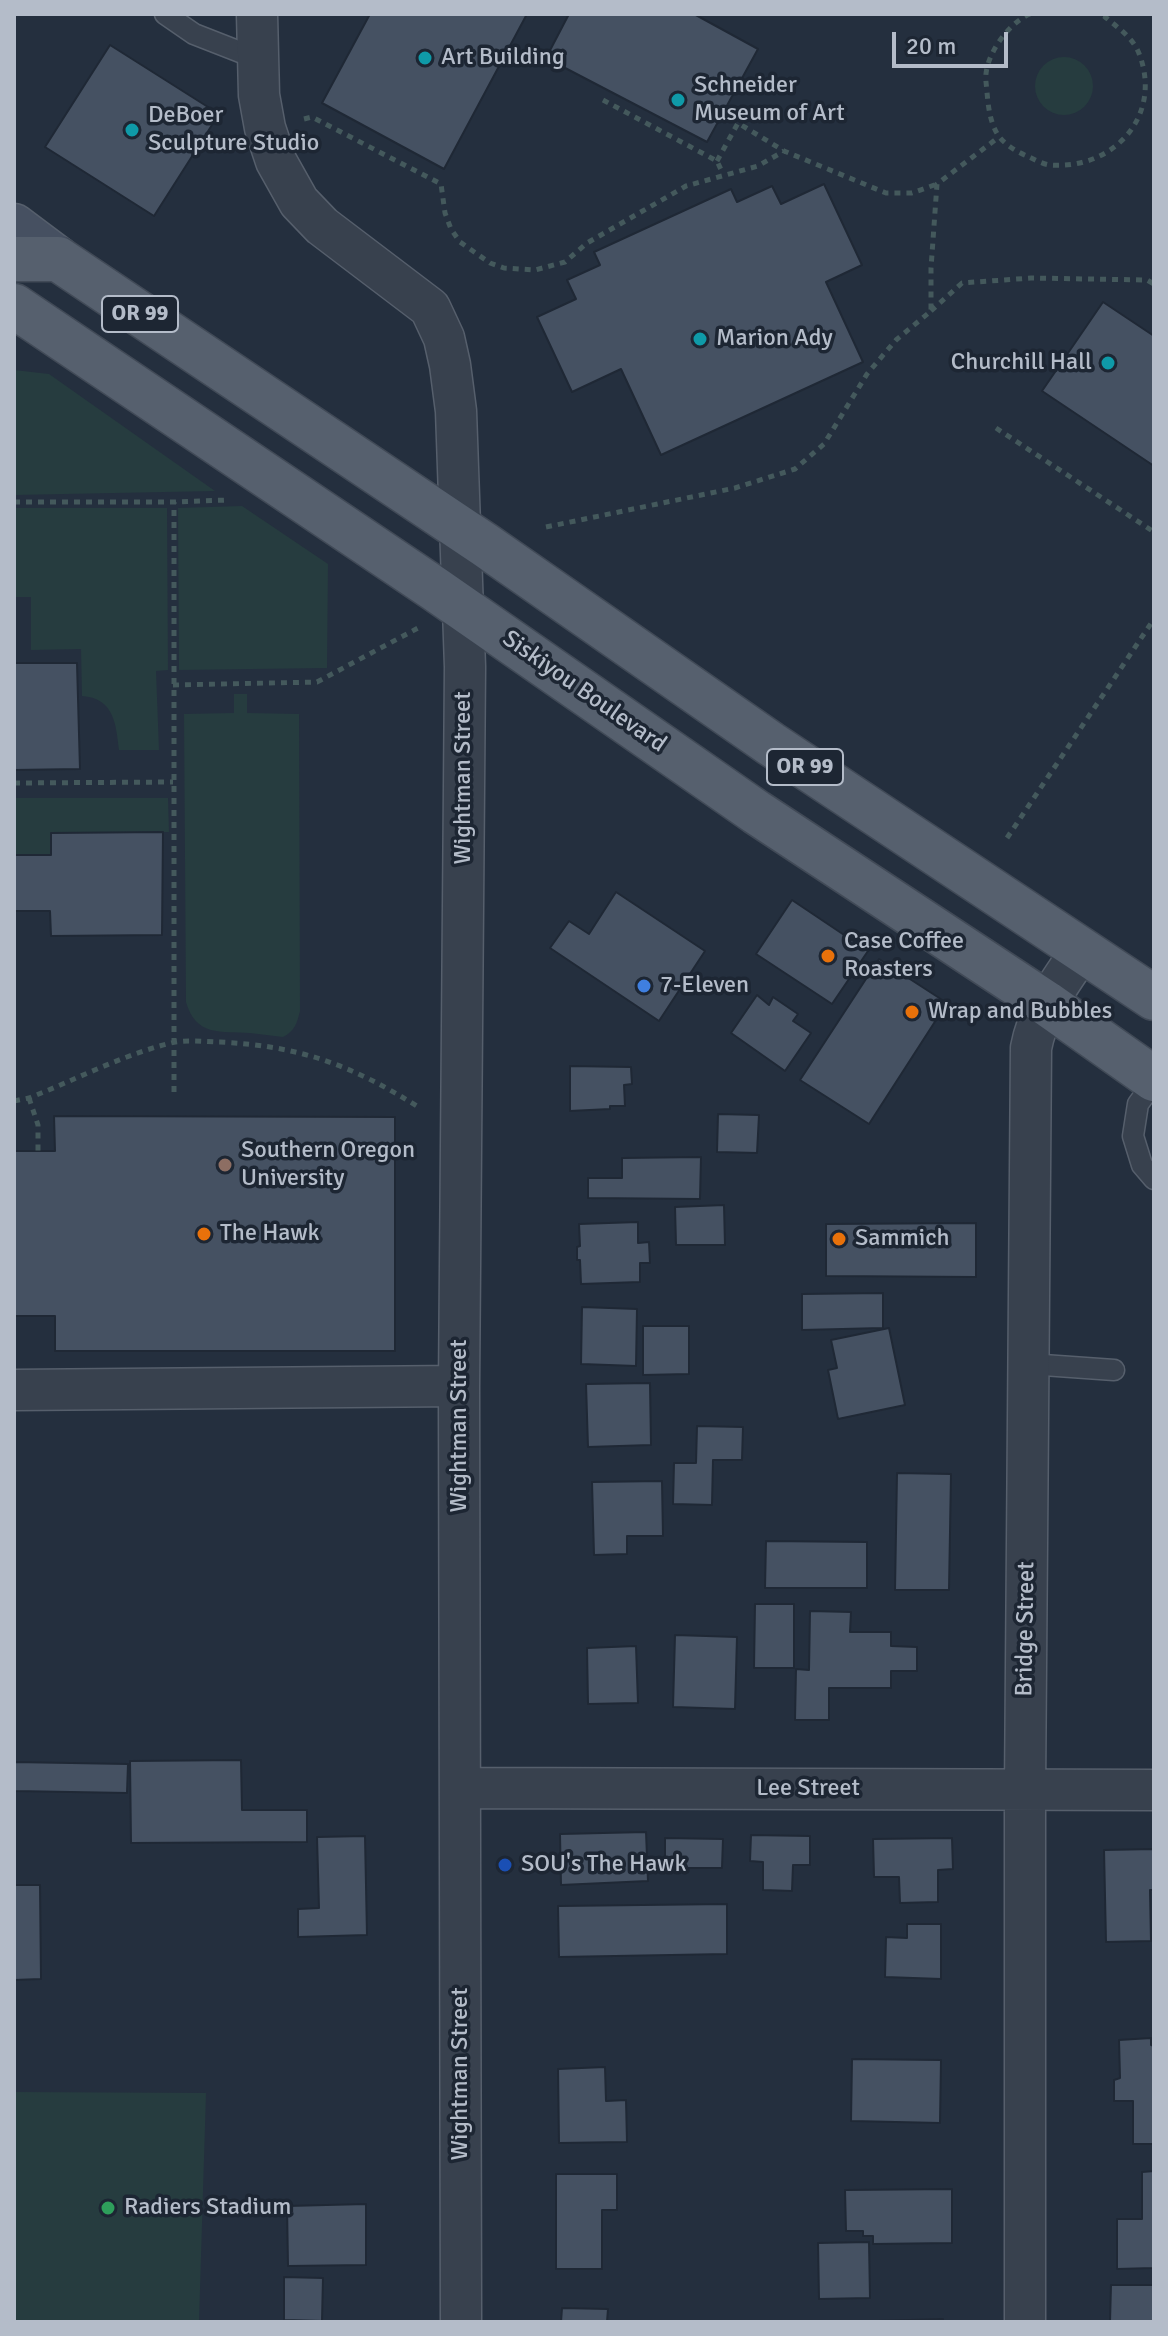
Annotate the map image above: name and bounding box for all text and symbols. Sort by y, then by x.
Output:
scale bar [896,16,1012,66]
text: 20 m [906,31,956,61]
place label: Art Building [441,44,565,72]
marker: Art Building [416,49,434,67]
place label: Schneider Museum of Art [694,72,845,128]
marker: Schneider Museum of Art [669,91,687,109]
place label: DeBoer Sculpture Studio [148,102,319,158]
marker: DeBoer Sculpture Studio [123,121,141,139]
road number: OR 99 [102,296,178,332]
place label: Marion Ady [716,325,833,353]
marker: Marion Ady [691,330,709,348]
place label: Churchill Hall [951,349,1092,377]
marker: Churchill Hall [1099,354,1117,372]
street label: Siskiyou Boulevard [497,625,671,759]
street label: Wightman Street [450,691,478,865]
road number: OR 99 [767,749,843,785]
place label: Case Coffee Roasters [844,928,964,984]
marker: Case Coffee Roasters [819,947,837,965]
place label: 7-Eleven [660,972,749,1000]
marker: 7-Eleven [635,977,653,995]
place label: Wrap and Bubbles [928,998,1112,1026]
marker: Wrap and Bubbles [903,1003,921,1021]
place label: Southern Oregon University [241,1137,415,1193]
marker: Southern Oregon University [216,1156,234,1174]
place label: The Hawk [220,1220,320,1248]
marker: The Hawk [195,1225,213,1243]
place label: Sammich [855,1225,950,1253]
marker: Sammich [830,1230,848,1248]
street label: Wightman Street [446,1339,474,1513]
street label: Bridge Street [1010,1561,1042,1697]
street label: Lee Street [756,1775,860,1803]
place label: SOU's The Hawk [521,1851,686,1879]
marker: SOU's The Hawk [496,1856,514,1874]
street label: Wightman Street [447,1987,475,2161]
place label: Radiers Stadium [124,2194,291,2222]
marker: Radiers Stadium [99,2199,117,2217]

